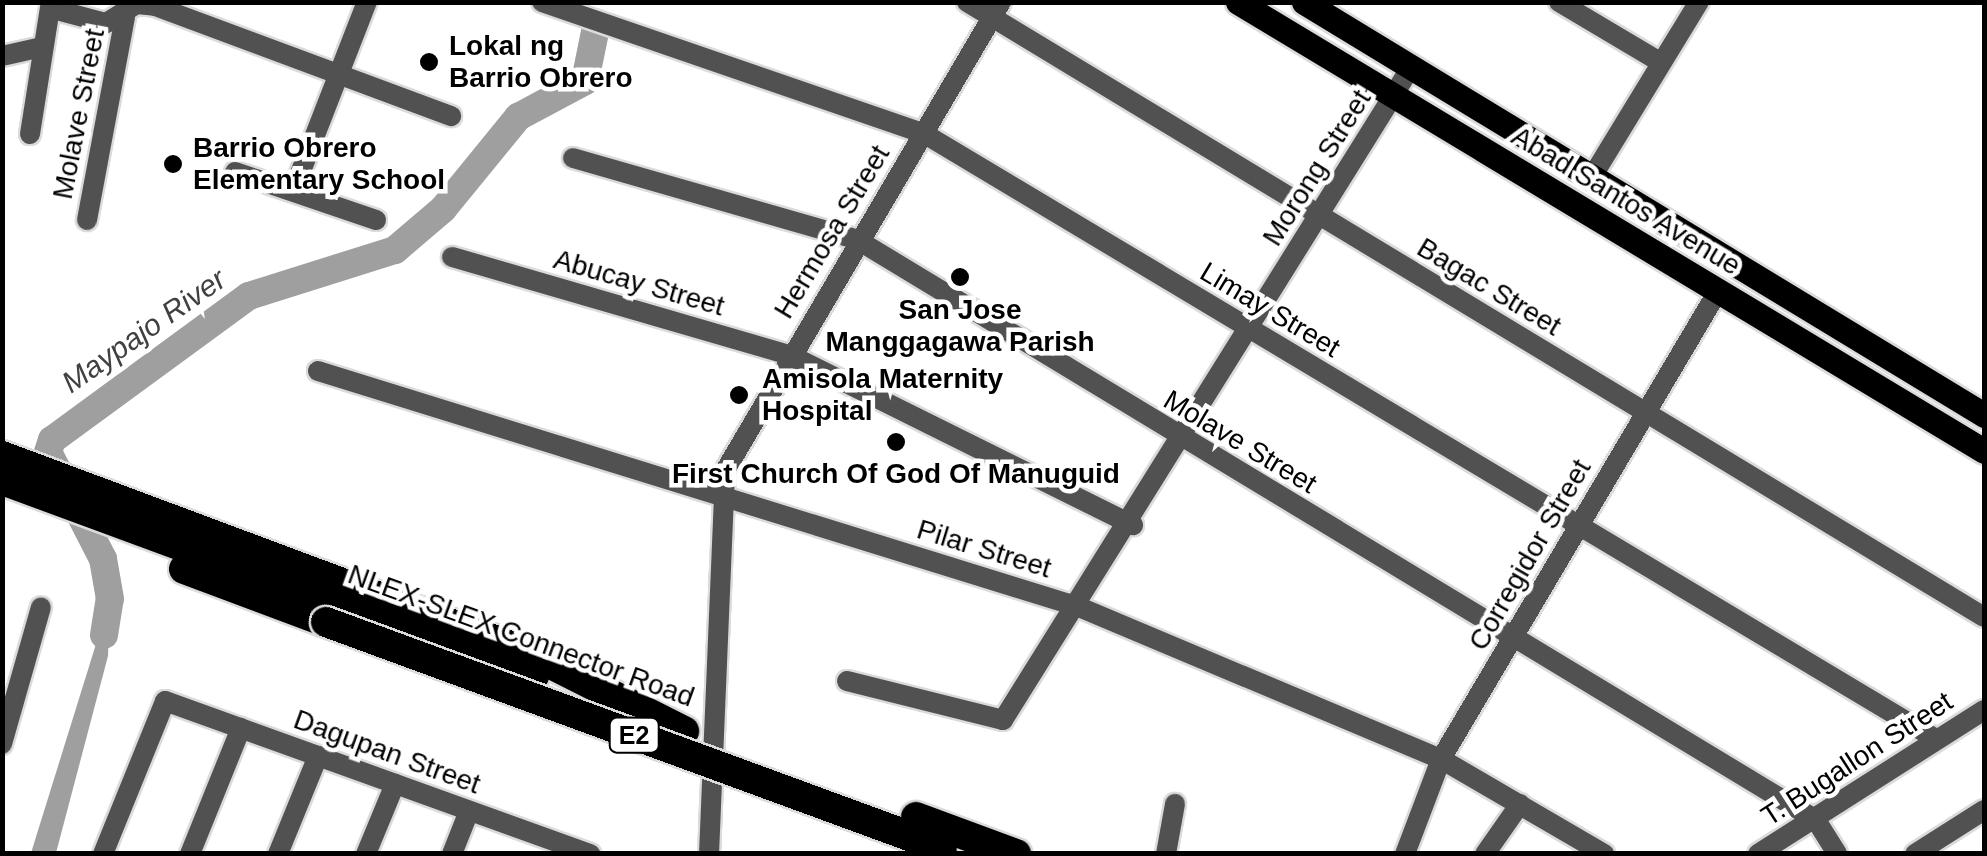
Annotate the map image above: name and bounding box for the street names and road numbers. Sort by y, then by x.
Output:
street label: Molave Street [46,26,112,202]
street label: Morong Street [1256,84,1378,252]
street label: Abad Santos Avenue [1505,119,1747,283]
street label: Hermosa Street [767,139,897,325]
street label: Bagac Street [1411,231,1567,343]
street label: Abucay Street [550,243,728,323]
street label: Limay Street [1194,255,1346,365]
street label: Molave Street [1157,383,1323,501]
street label: Corregidor Street [1462,454,1598,656]
street label: Pilar Street [913,513,1055,585]
street label: NLEX-SLEX Connector Road [343,558,699,714]
street label: T. Bugallon Street [1755,685,1959,833]
street label: Dagupan Street [289,703,485,801]
road number: E2 [606,715,662,755]

